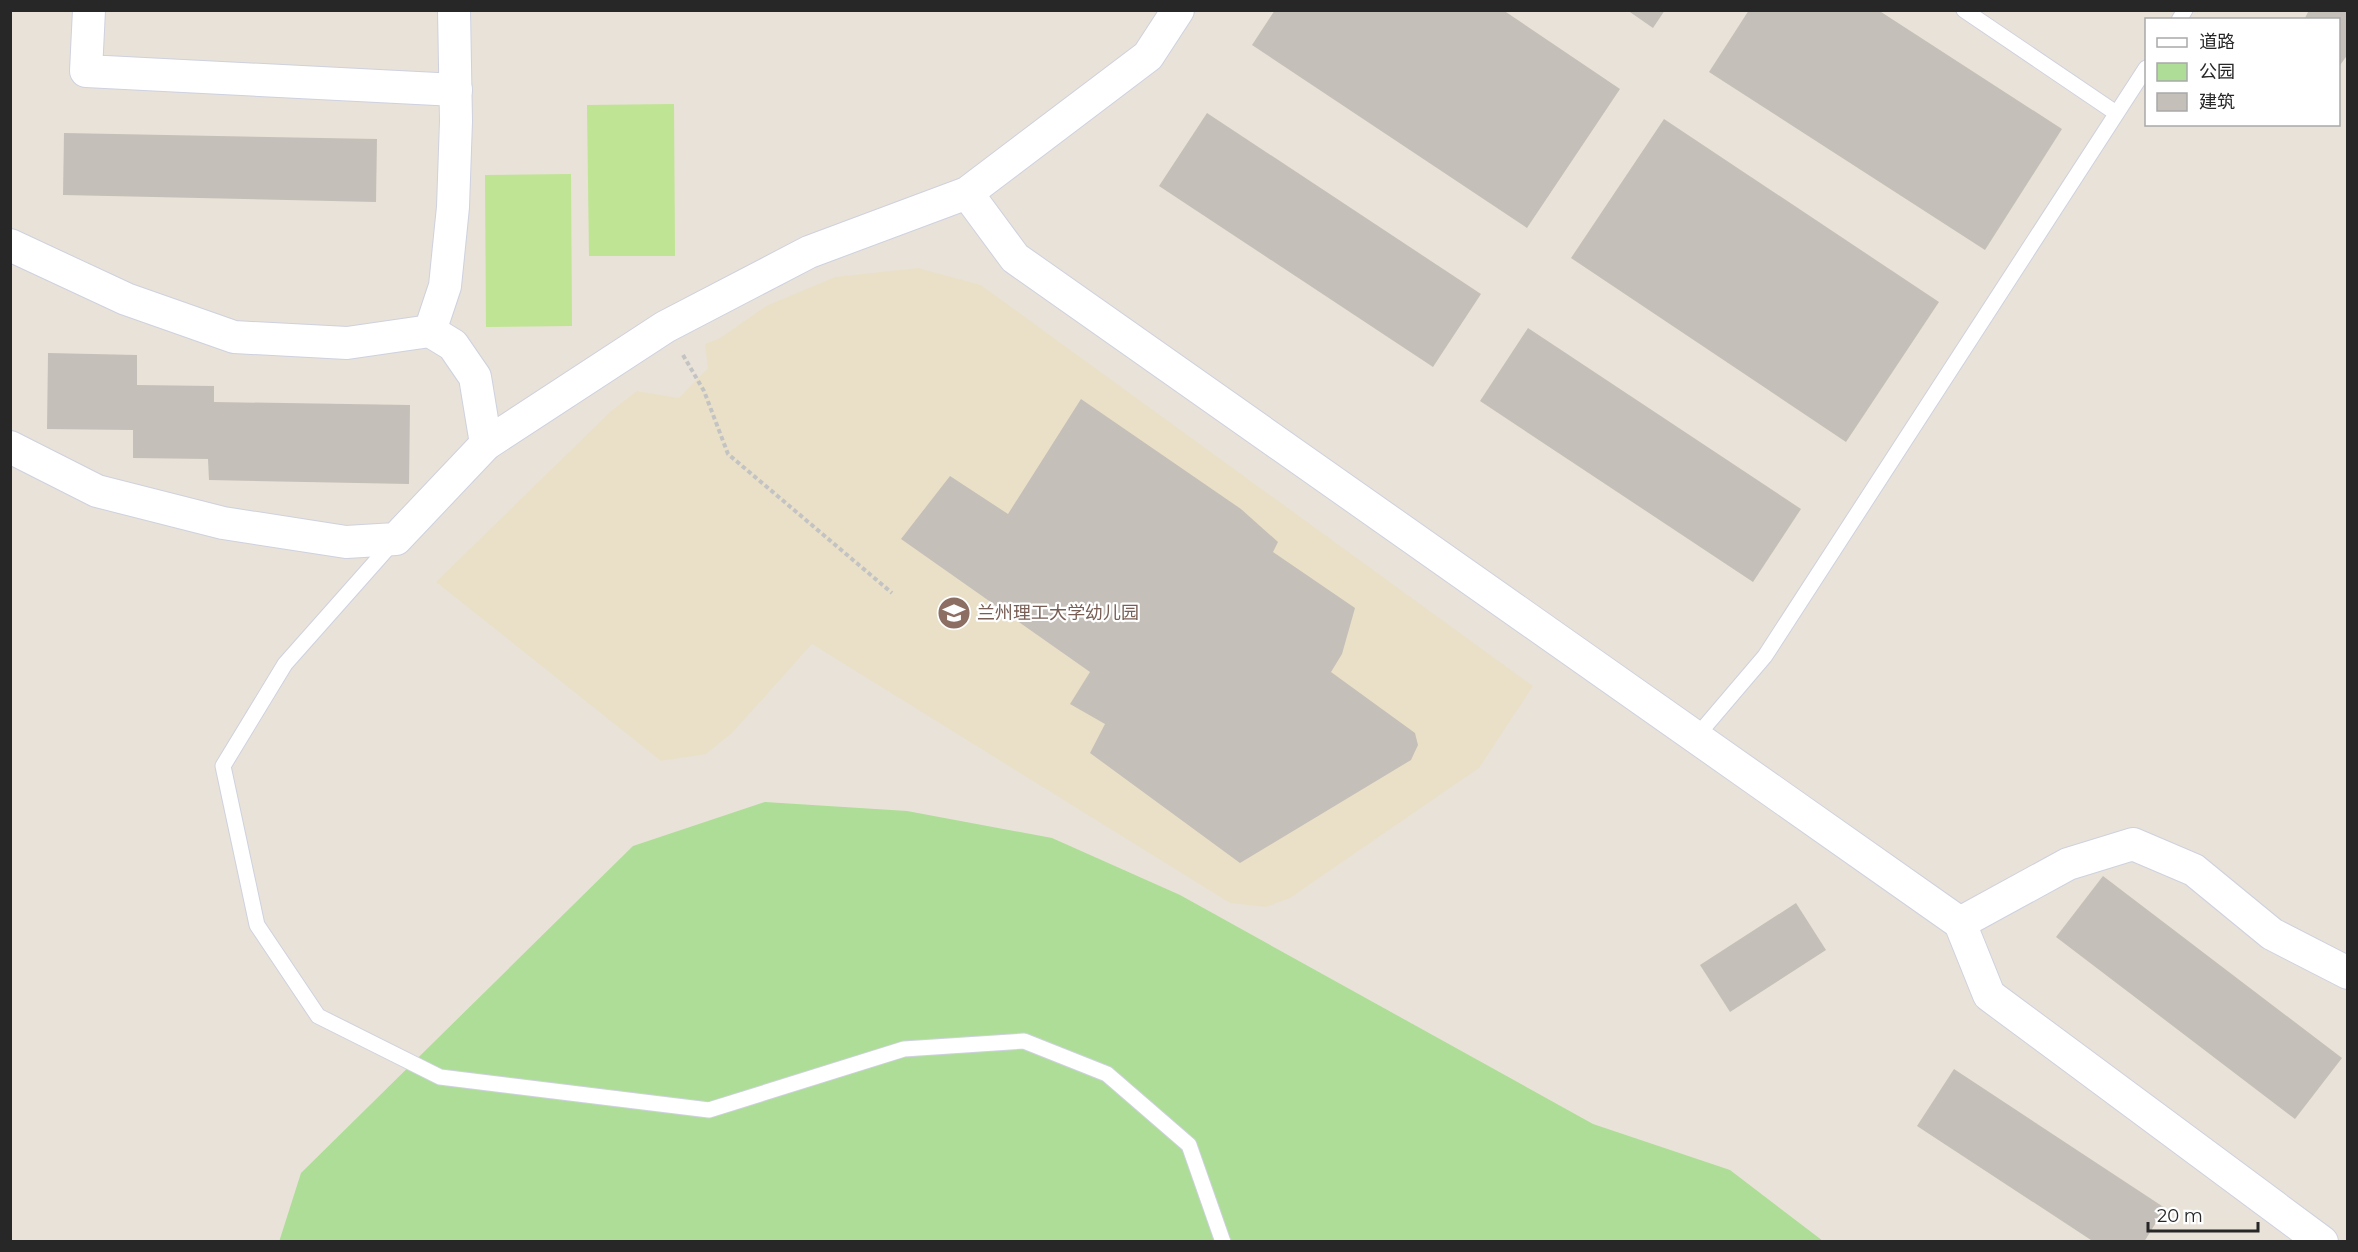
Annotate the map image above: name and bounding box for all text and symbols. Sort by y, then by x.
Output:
legend [2145,18,2340,126]
text: 道路 [2199,31,2235,53]
text: 公园 [2199,61,2235,83]
text: 建筑 [2199,91,2235,113]
school or university icon: 兰州理工大学幼儿园 [936,595,972,631]
place label: 兰州理工大学幼儿园 [977,602,1139,624]
scale bar [2148,1195,2258,1233]
text: 20 m [2157,1205,2203,1227]

